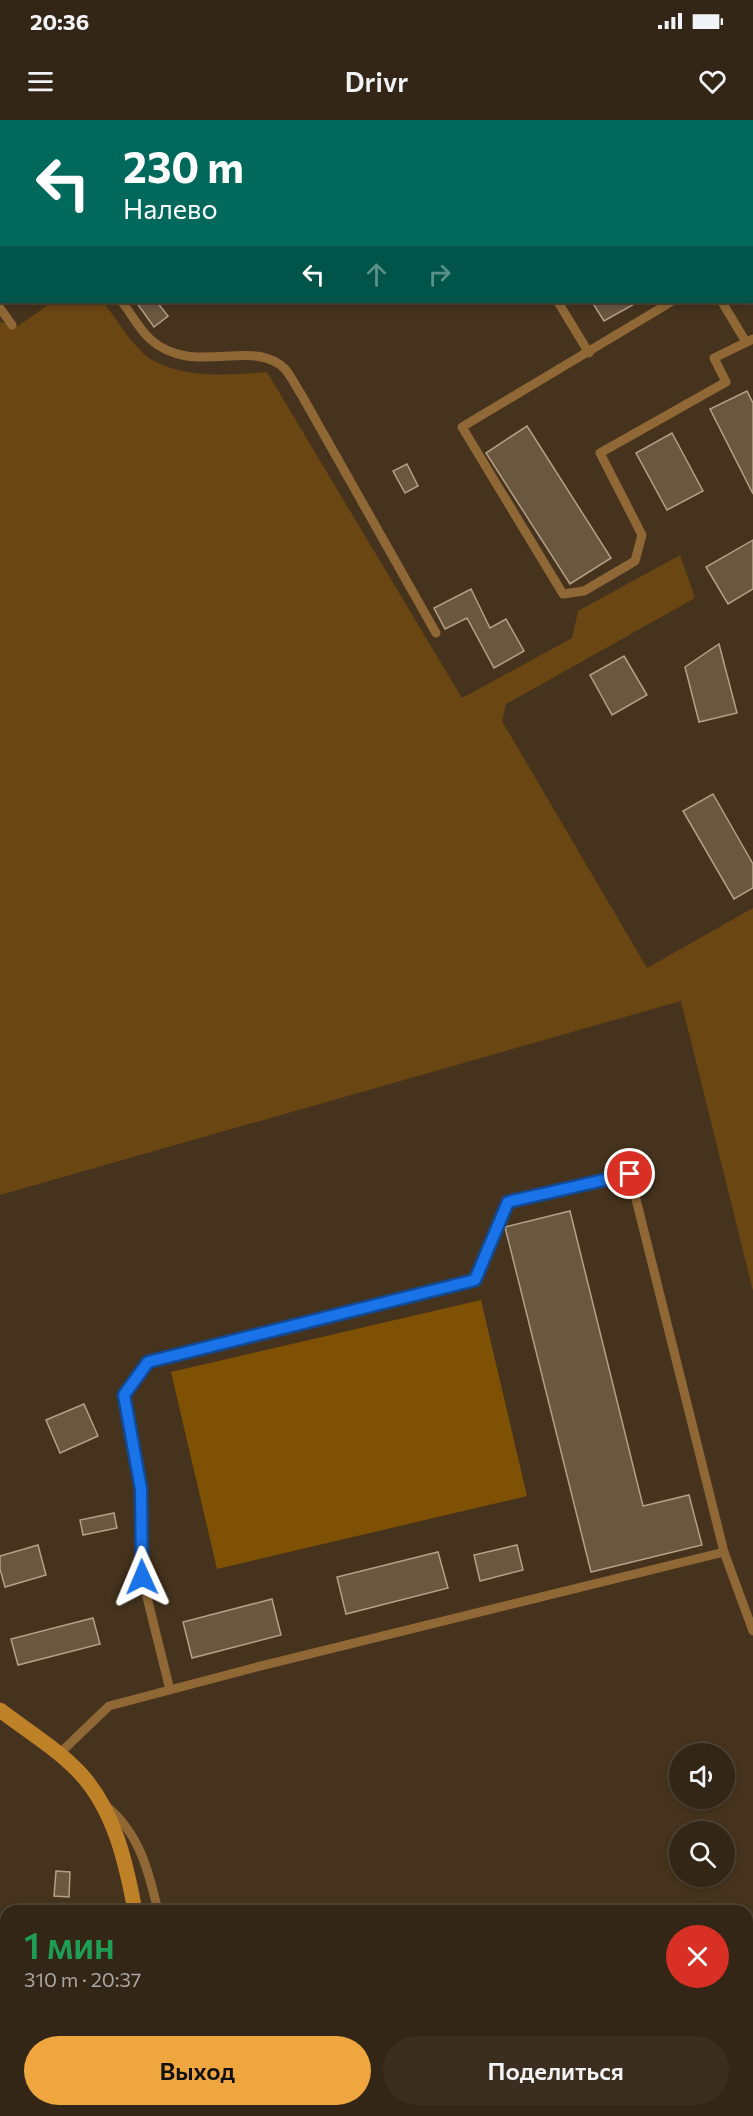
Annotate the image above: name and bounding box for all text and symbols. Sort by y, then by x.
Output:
text: 20:36 [30,8,89,35]
icon: menu [24,65,57,98]
text: Drivr [345,65,408,98]
icon: heart [696,65,729,98]
text: 230 m [123,140,244,192]
icon: left [24,144,102,222]
text: Налево [123,192,218,225]
icon: left [297,258,330,291]
icon: ahead [360,258,393,291]
icon: right [423,258,456,291]
pin [604,1148,655,1199]
icon: arrive [613,1157,646,1190]
position arrow [110,1545,174,1609]
map controls [669,1743,735,1887]
button: sound [669,1743,735,1809]
button: search [669,1821,735,1887]
text: 1 мин [24,1922,115,1966]
button: close [666,1925,729,1988]
text: 310 m · 20:37 [24,1967,141,1991]
button: Выход [24,2036,371,2105]
button: Поделиться [383,2036,729,2105]

